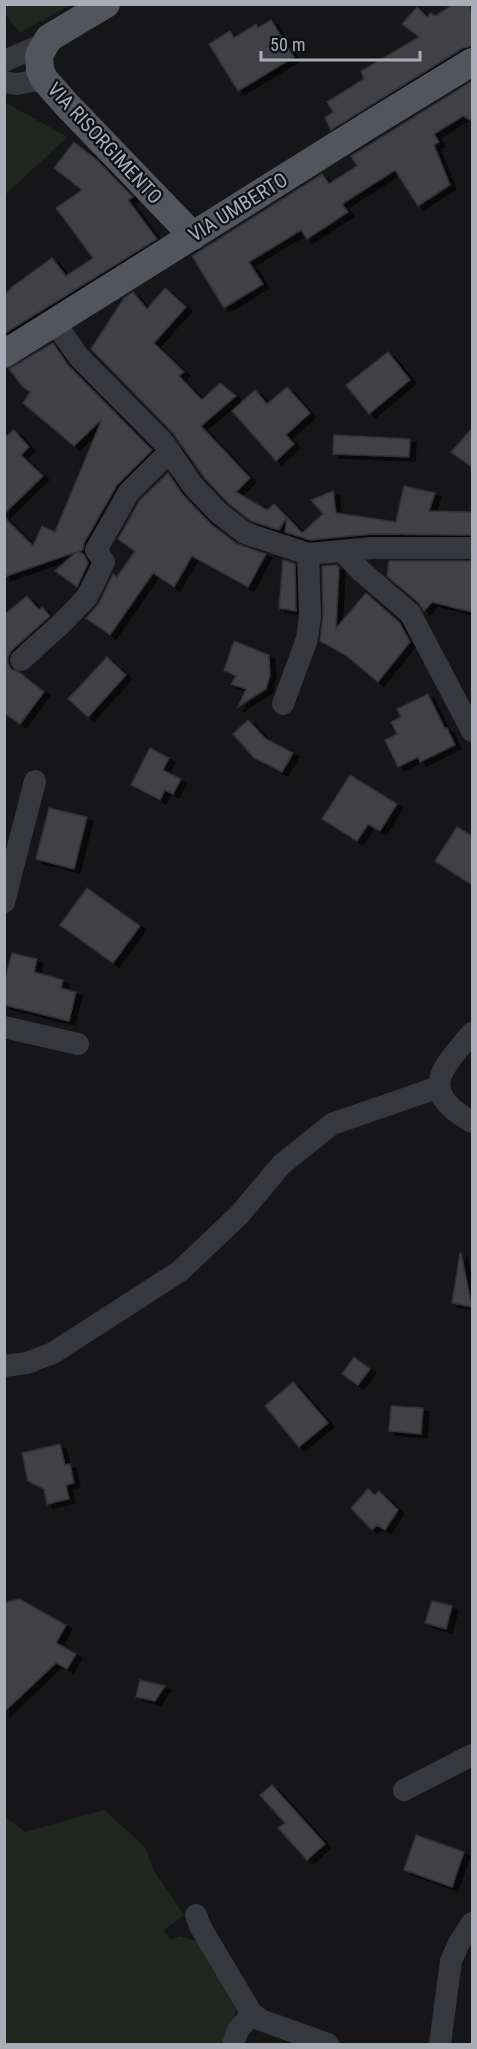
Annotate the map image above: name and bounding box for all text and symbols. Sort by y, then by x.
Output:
scale bar [261,24,420,62]
text: 50 m [270,34,305,55]
street label: VIA RISORGIMENTO [43,77,167,209]
street label: VIA UMBERTO [184,167,292,247]

